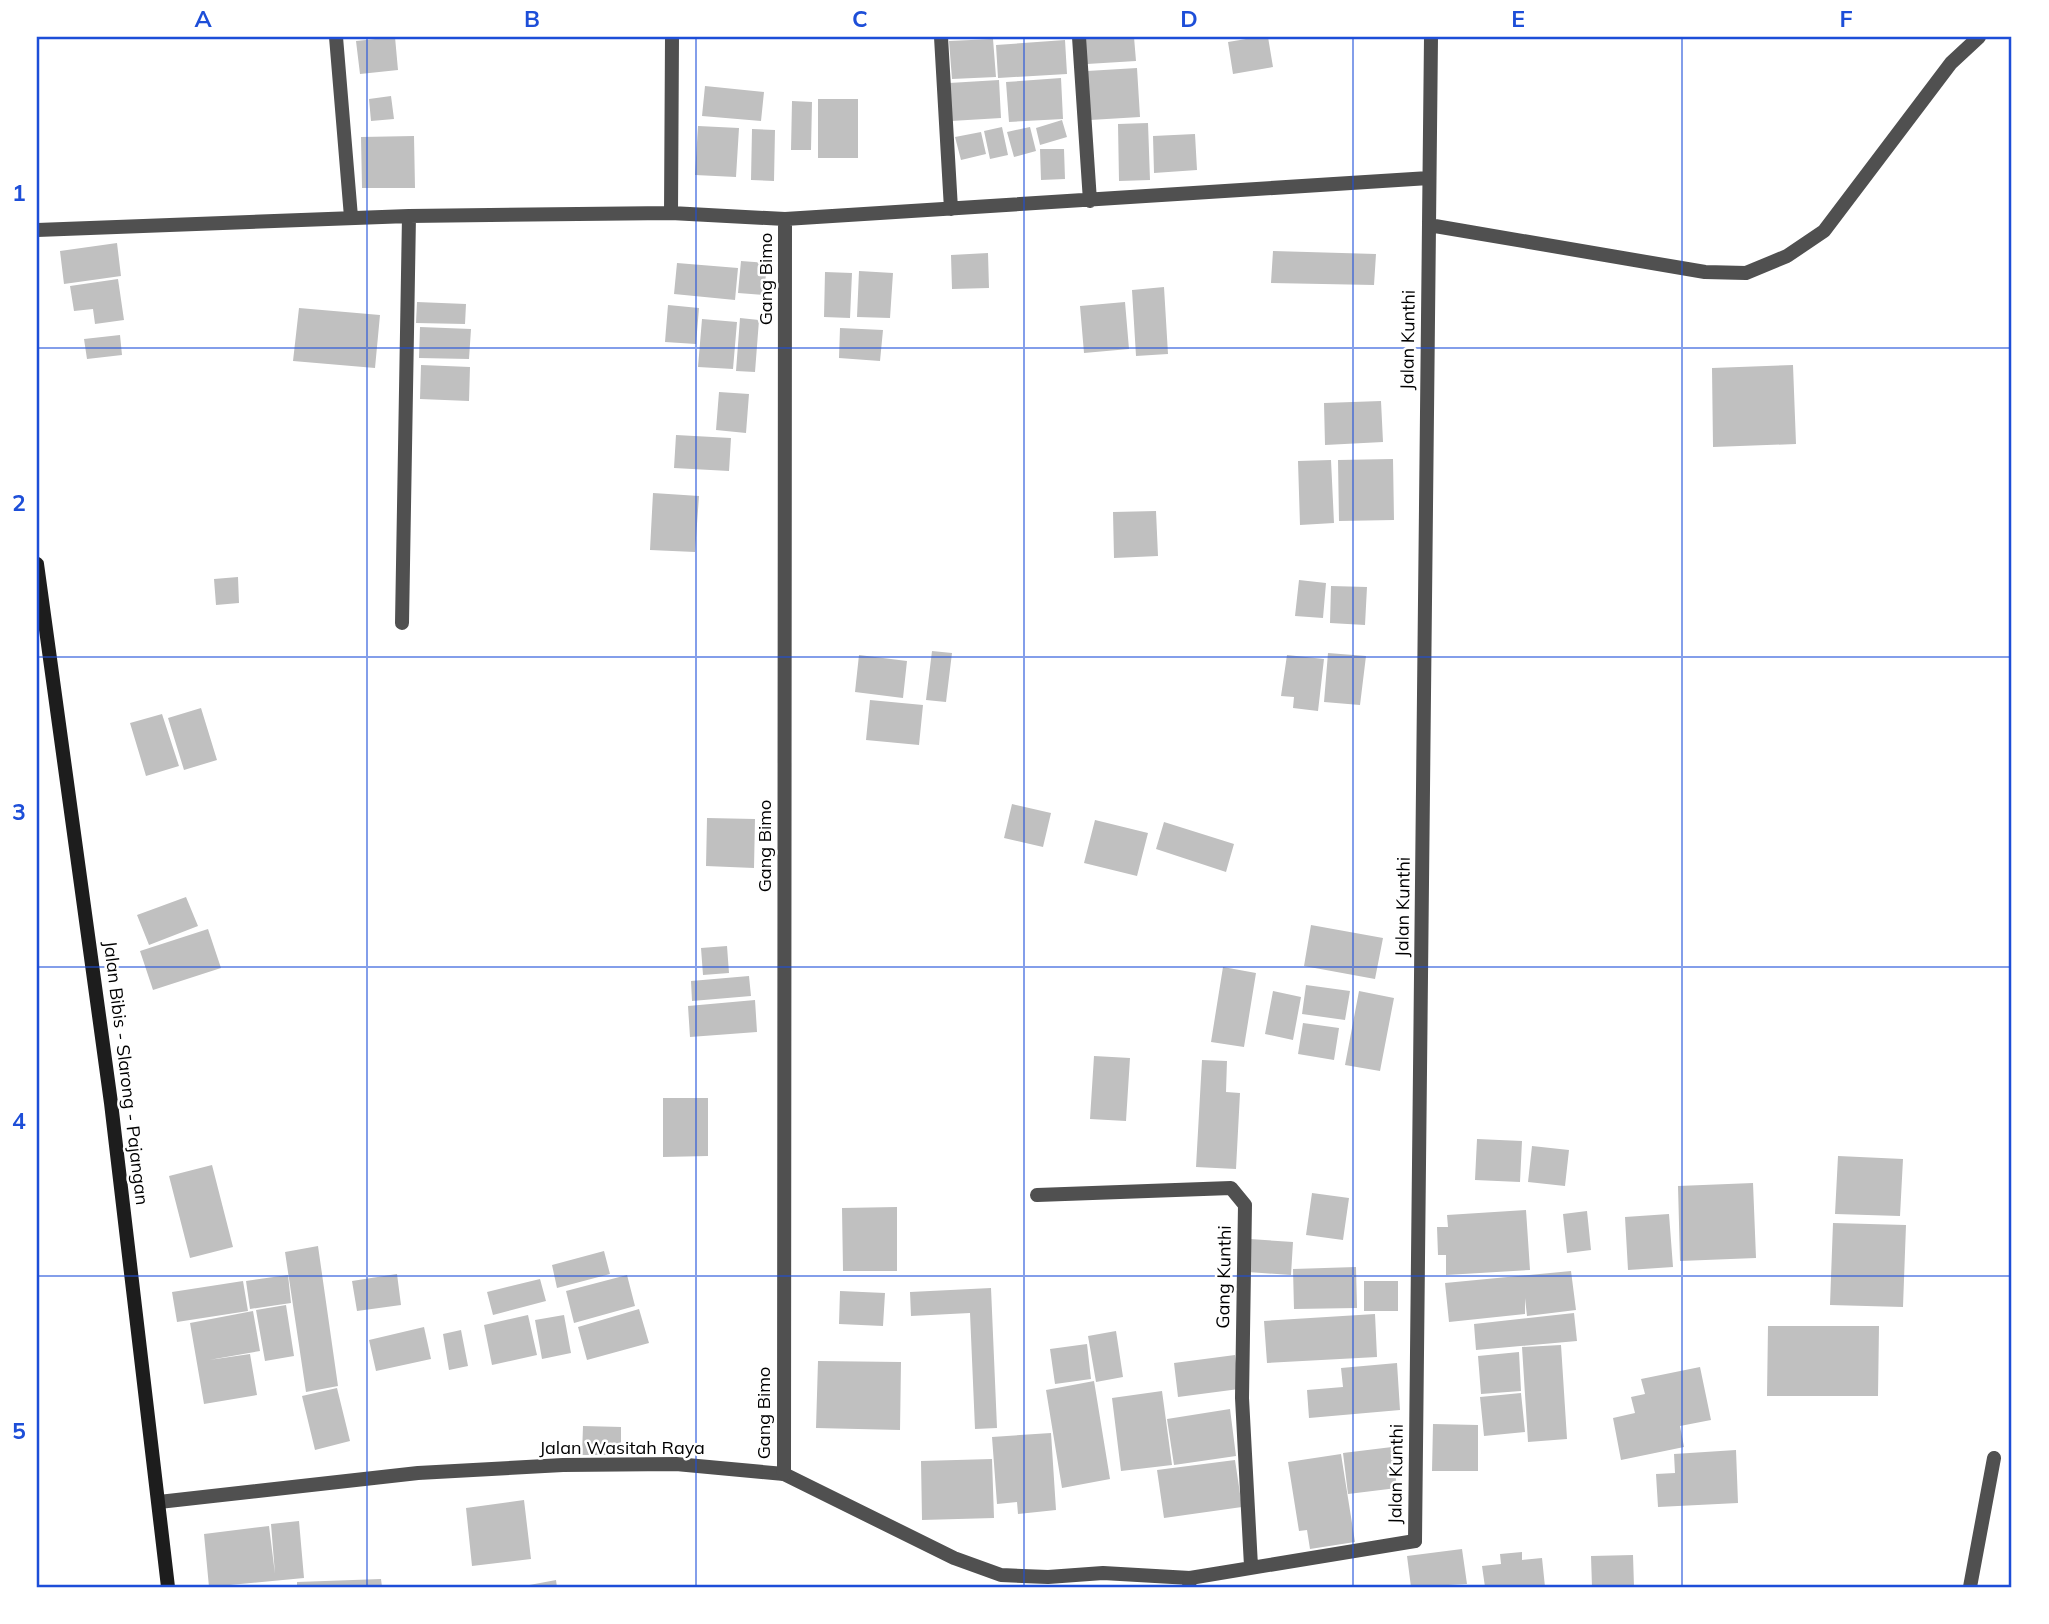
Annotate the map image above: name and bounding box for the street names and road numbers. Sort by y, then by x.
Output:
street label: Gang Bimo [754,233,777,325]
street label: Jalan Kunthi [1395,290,1420,390]
street label: Gang Bimo [753,800,776,892]
street label: Jalan Kunthi [1390,857,1415,957]
street label: Jalan Bibis - Slarong - Pajangan [99,939,154,1206]
street label: Gang Kunthi [1211,1225,1236,1329]
street label: Gang Bimo [752,1367,775,1459]
street label: Jalan Kunthi [1383,1424,1408,1524]
street label: Jalan Wasitah Raya [539,1436,705,1459]

